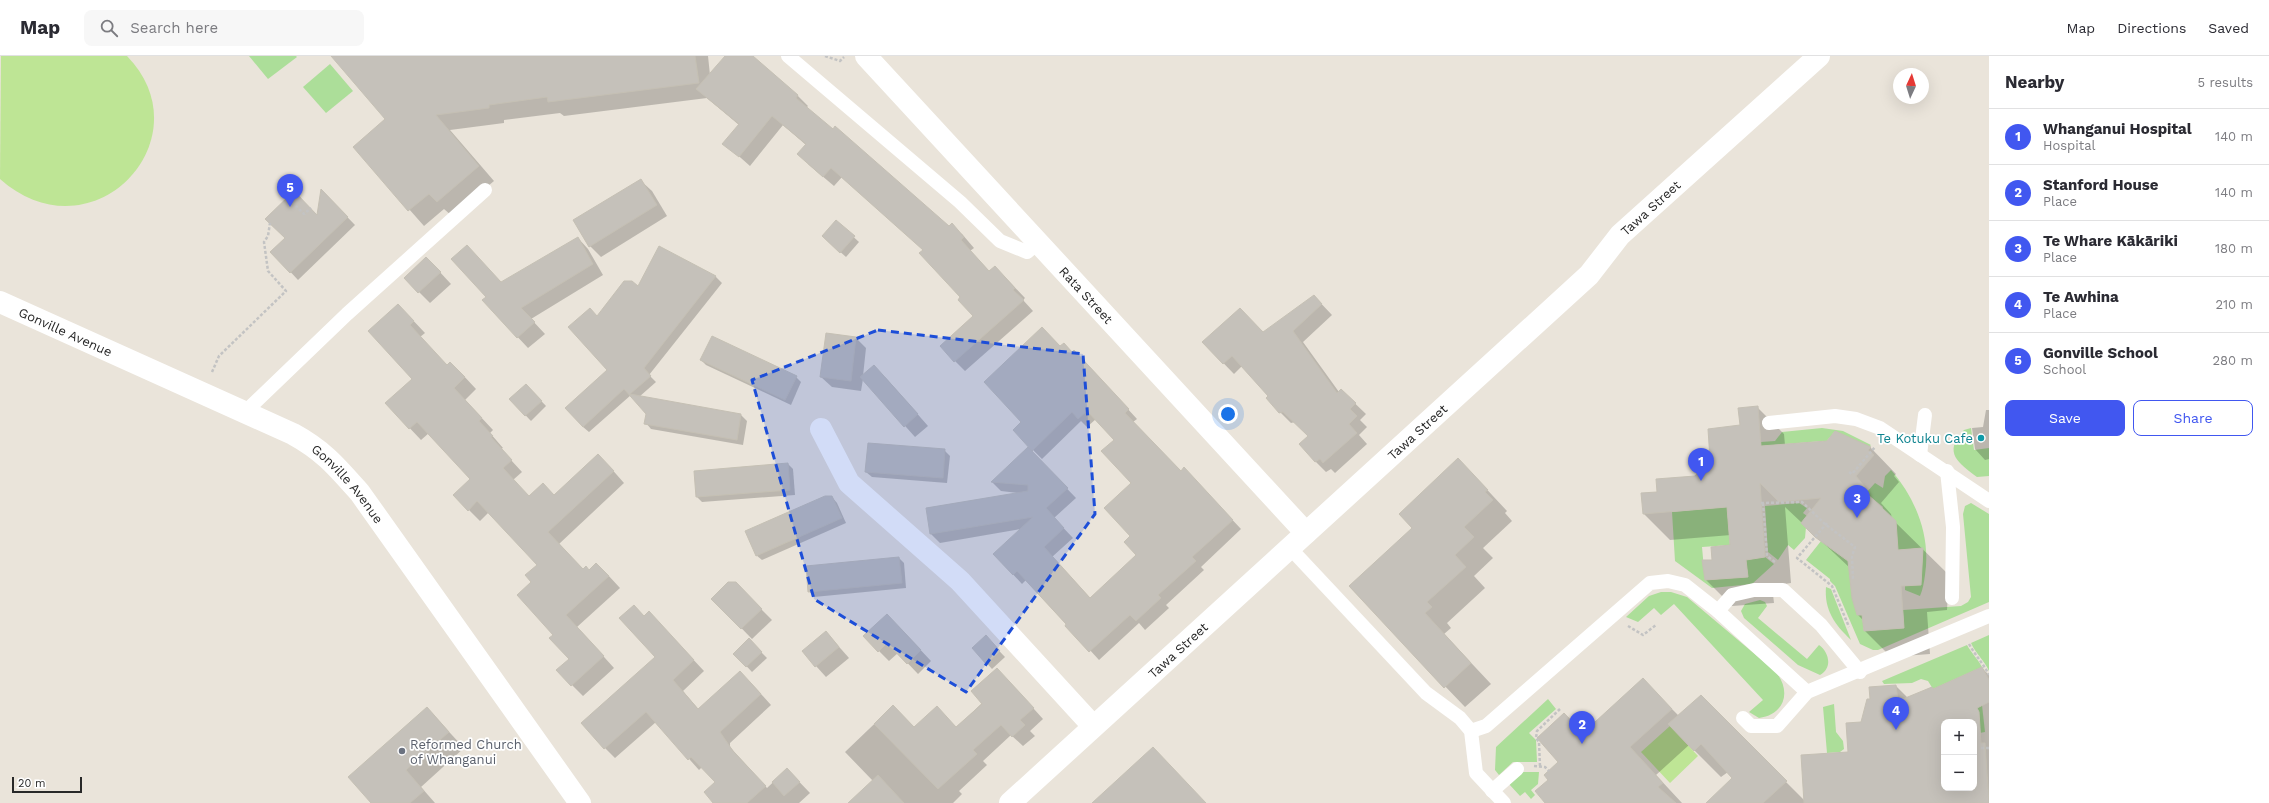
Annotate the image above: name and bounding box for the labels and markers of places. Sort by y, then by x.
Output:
pin: 5 [277,174,303,207]
place label: Te Kotuku Cafe [1877,431,1973,446]
marker: Te Kotuku Cafe [1976,433,1986,443]
pin: 1 [1688,448,1714,481]
pin: 3 [1844,485,1870,518]
pin: 4 [1883,697,1909,730]
pin: 2 [1569,711,1595,744]
place label: Reformed Church of Whanganui [410,737,522,767]
marker: Reformed Church of Whanganui [397,746,407,756]

